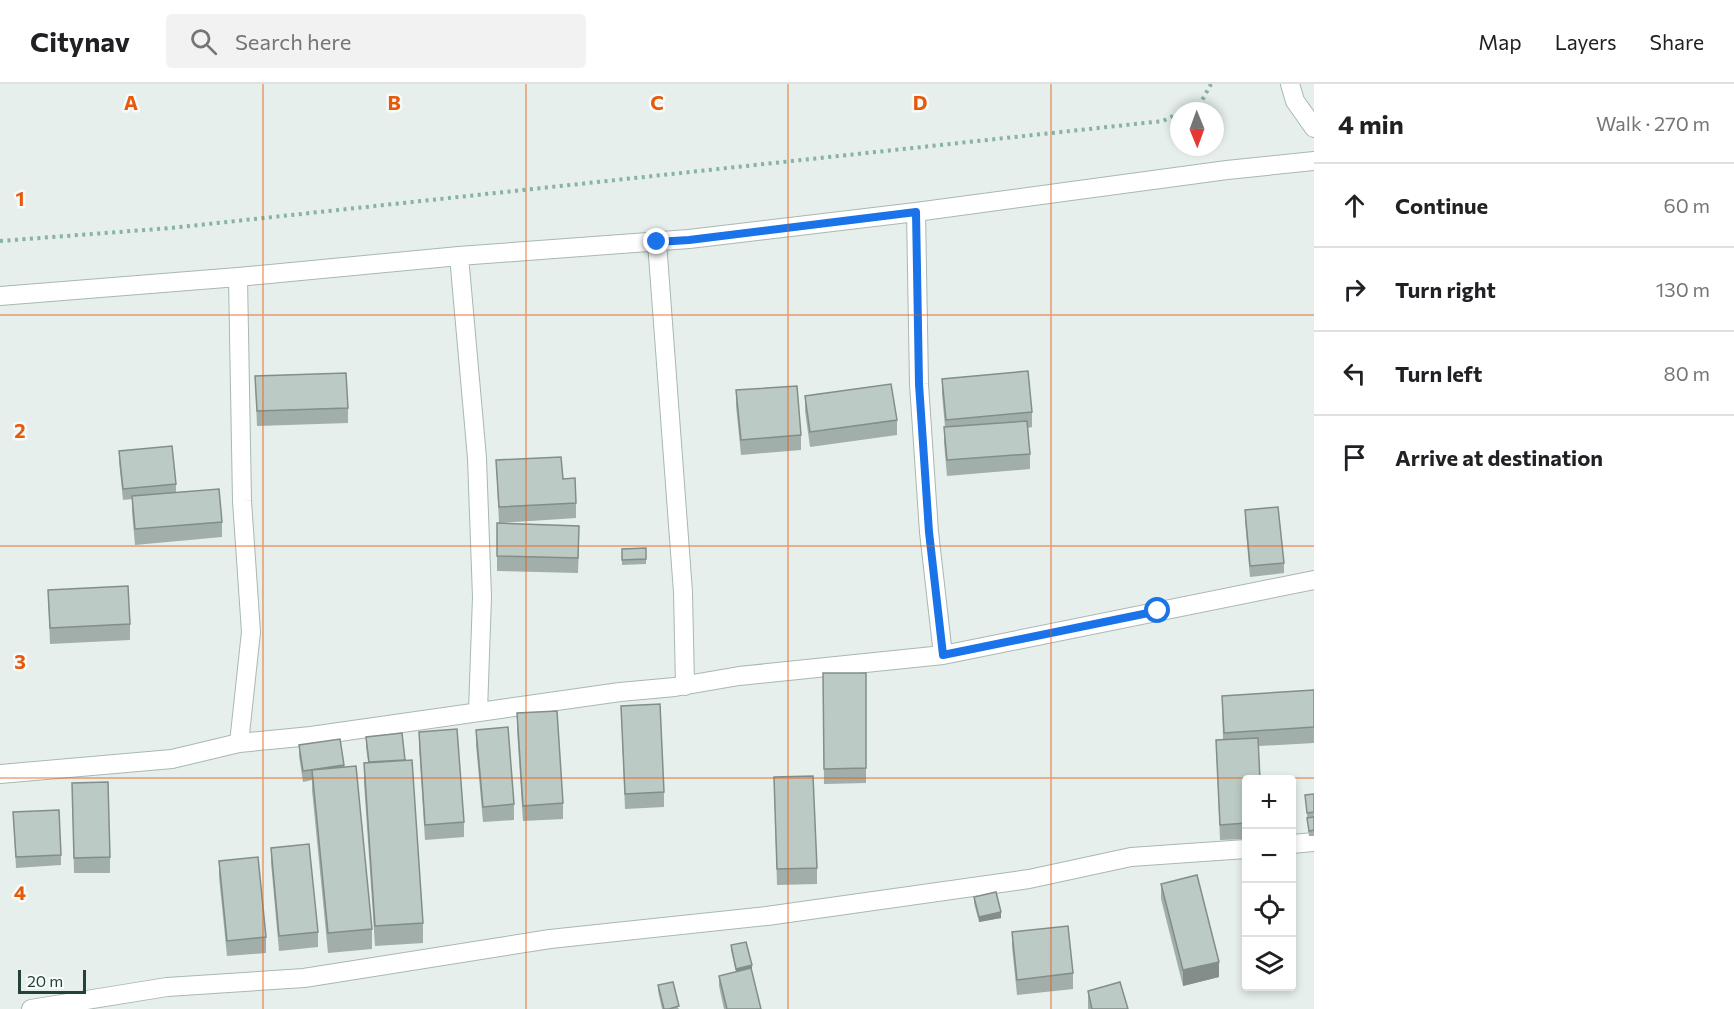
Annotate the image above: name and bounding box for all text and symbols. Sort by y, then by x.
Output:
search box [166,14,586,68]
text: Citynav [30,24,130,58]
icon: search [187,25,220,58]
text: Search here [235,28,351,55]
text: Map [1478,29,1522,54]
text: Layers [1555,29,1617,54]
text: Share [1650,29,1704,54]
text: A [124,90,138,114]
text: B [387,90,401,114]
text: C [650,90,664,114]
text: D [913,90,927,114]
north arrow [1170,102,1224,156]
text: 4 min [1338,108,1404,139]
text: Walk · 270 m [1596,111,1710,135]
text: 1 [15,186,25,210]
icon: ahead [1338,189,1371,222]
text: Continue [1395,192,1488,219]
text: 60 m [1664,193,1710,217]
route end [643,228,669,254]
icon: right [1338,273,1371,306]
text: Turn right [1395,276,1496,303]
text: 130 m [1656,277,1710,301]
icon: left [1338,357,1371,390]
text: Turn left [1395,360,1482,387]
text: 80 m [1664,361,1710,385]
text: 2 [14,418,26,442]
icon: arrive [1338,441,1371,474]
text: Arrive at destination [1395,444,1603,471]
route start [1144,597,1170,623]
text: 3 [14,649,26,673]
map controls [1242,775,1296,991]
button: + [1242,775,1296,829]
button: − [1242,829,1296,883]
text: 4 [14,880,26,904]
button: locate [1242,883,1296,937]
button: layers [1242,937,1296,991]
scale bar [18,967,86,994]
text: 20 m [27,971,63,990]

